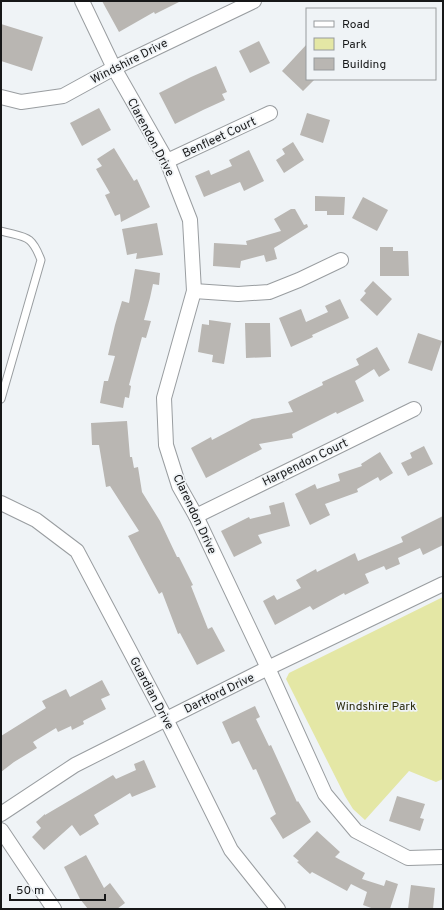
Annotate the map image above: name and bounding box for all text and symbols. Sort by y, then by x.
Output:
legend [306,8,436,80]
text: Road [342,17,370,33]
street label: Windshire Drive [88,36,171,88]
text: Park [342,37,367,53]
text: Building [342,57,386,73]
street label: Clarendon Drive [123,95,178,179]
street label: Benfleet Court [180,114,259,162]
street label: Harpendon Court [260,435,351,491]
street label: Clarendon Drive [169,472,220,557]
street label: Guardian Drive [125,654,177,733]
street label: Dartford Drive [182,670,257,718]
park label: Windshire Park [336,699,416,715]
scale bar [10,876,105,902]
text: 50 m [16,883,44,899]

